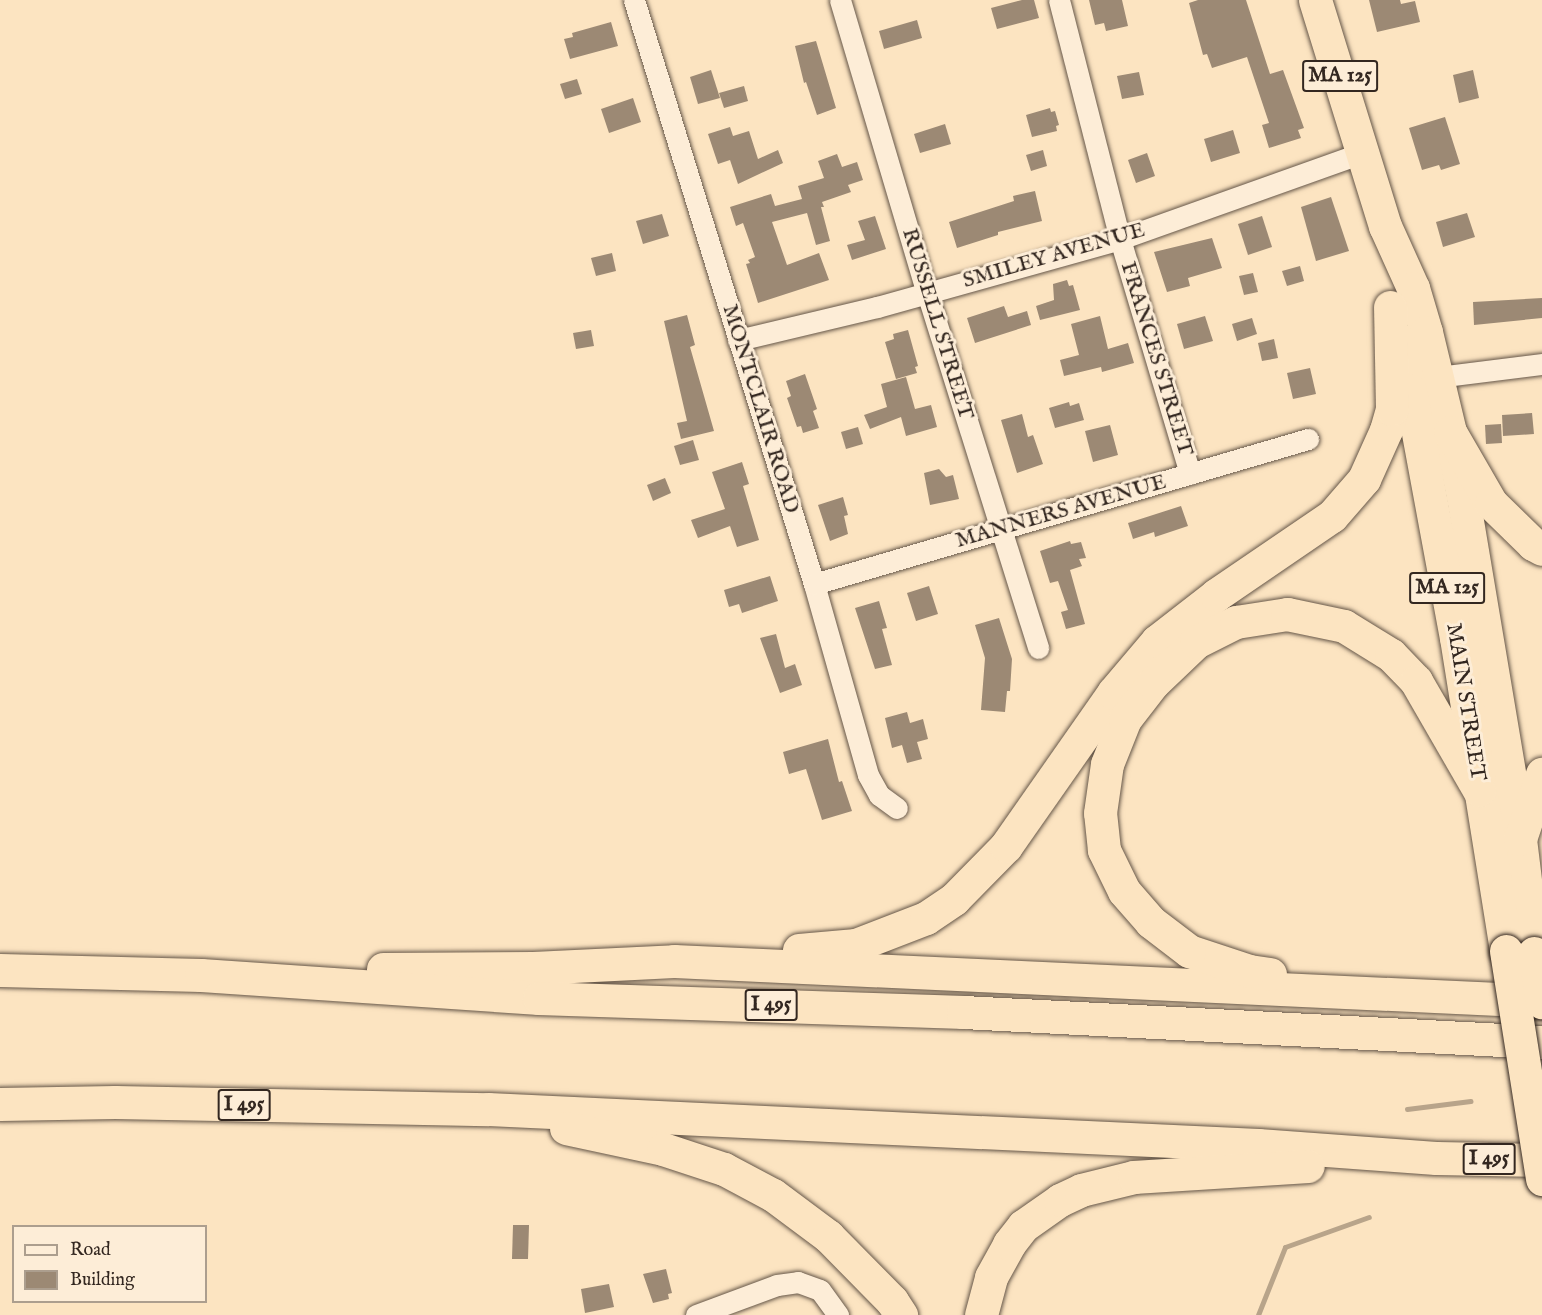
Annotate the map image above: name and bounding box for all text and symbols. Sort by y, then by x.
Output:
road number: MA 125 [1301,58,1379,94]
street label: SMILEY AVENUE [960,217,1148,295]
street label: RUSSELL STREET [895,225,979,423]
street label: FRANCES STREET [1114,259,1198,459]
street label: MONTCLAIR ROAD [716,301,804,517]
street label: MANNERS AVENUE [953,469,1169,555]
road number: MA 125 [1408,570,1486,606]
street label: MAIN STREET [1440,621,1490,783]
road number: I 495 [744,987,798,1023]
road number: I 495 [217,1087,271,1123]
road number: I 495 [1462,1141,1516,1177]
legend [12,1225,207,1303]
text: Road [70,1239,111,1262]
text: Building [70,1269,135,1292]

